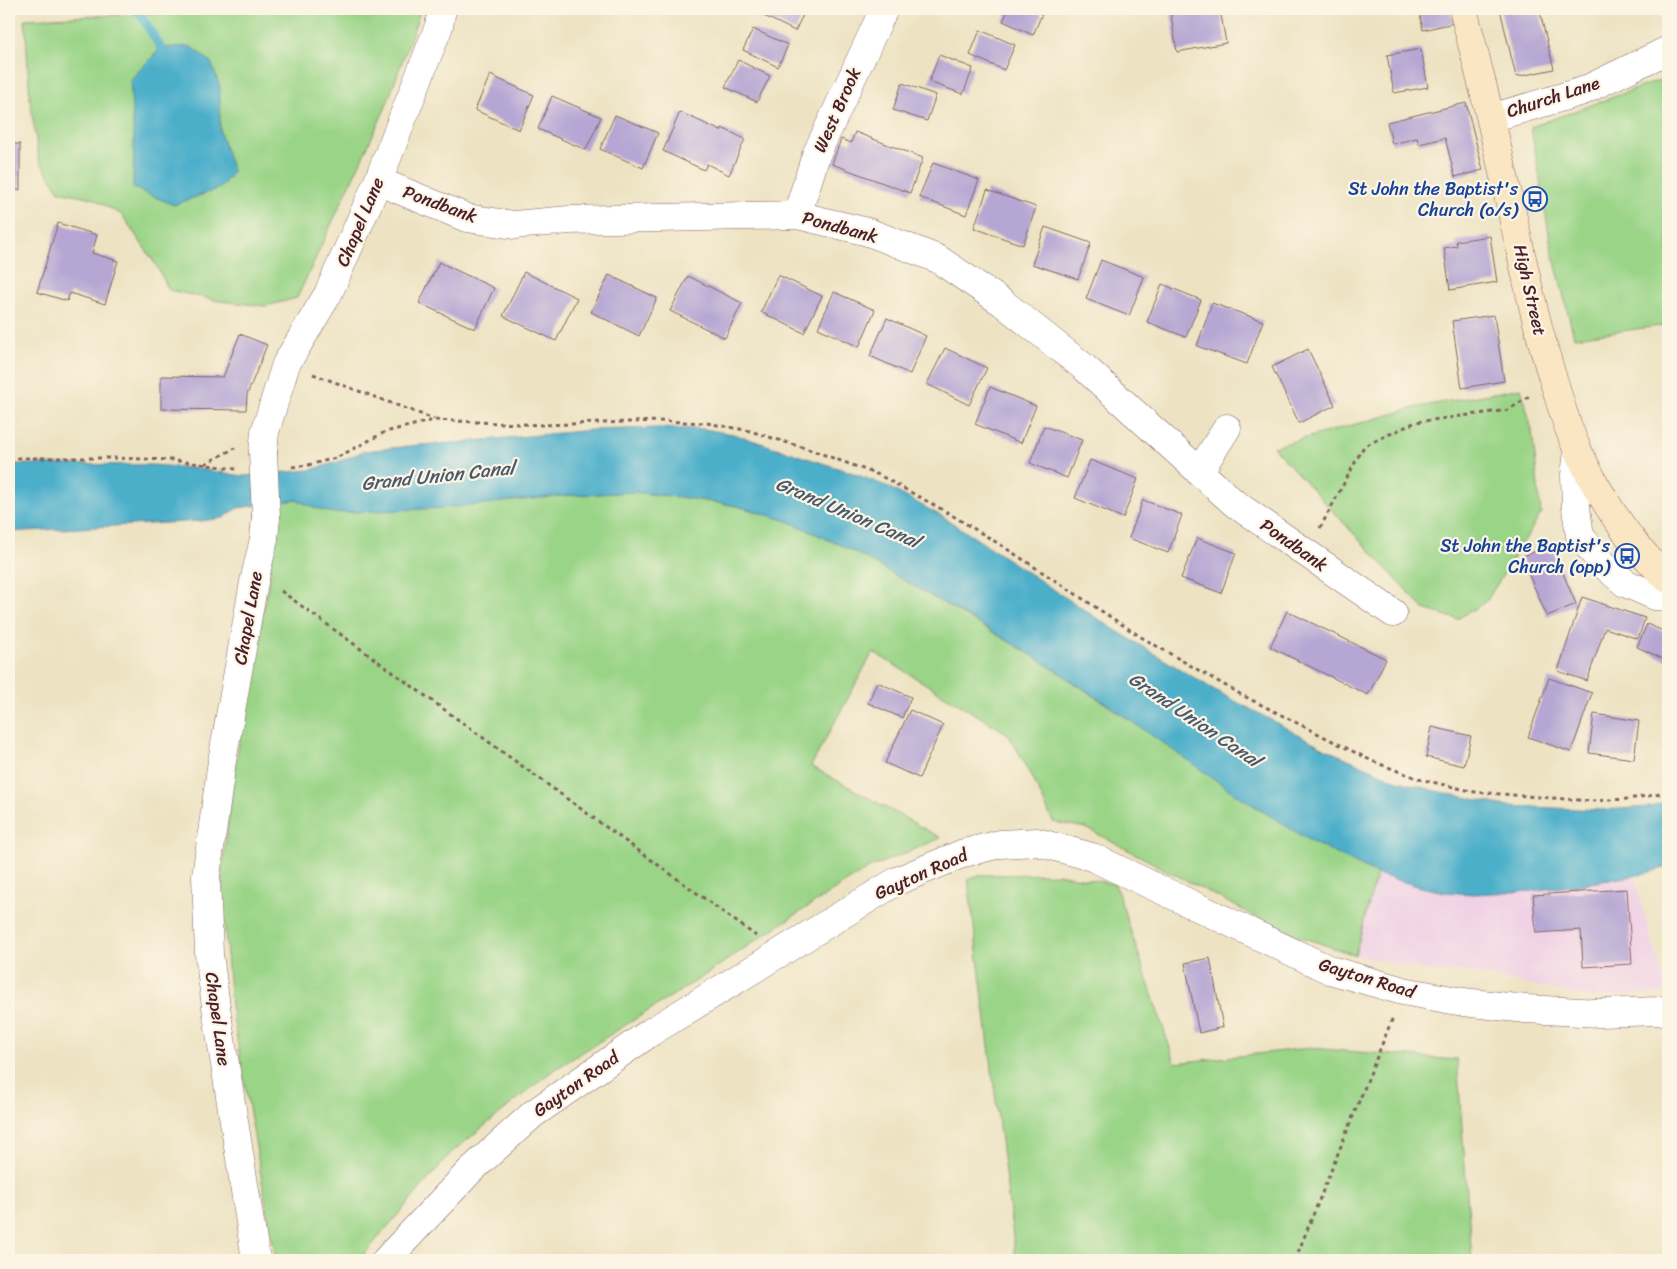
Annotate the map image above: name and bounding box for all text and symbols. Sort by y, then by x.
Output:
street label: West Brook [804,62,870,158]
street label: Church Lane [1502,67,1604,127]
street label: Chapel Lane [327,172,393,272]
place label: St John the Baptist's Church (o/s) [1348,173,1520,226]
street label: Pondbank [398,176,482,232]
bus stop icon: St John the Baptist's Church (o/s) [1522,186,1548,212]
street label: Pondbank [799,202,882,253]
street label: High Street [1504,241,1556,339]
water label: Grand Union Canal [360,451,521,500]
water label: Grand Union Canal [771,467,929,559]
street label: Pondbank [1253,510,1335,580]
place label: St John the Baptist's Church (opp) [1440,530,1612,583]
bus stop icon: St John the Baptist's Church (opp) [1614,543,1640,569]
street label: Chapel Lane [224,569,272,667]
water label: Grand Union Canal [1122,663,1271,779]
street label: Gayton Road [869,839,974,909]
street label: Gayton Road [1315,948,1421,1008]
street label: Chapel Lane [196,970,240,1068]
street label: Gayton Road [526,1042,627,1126]

